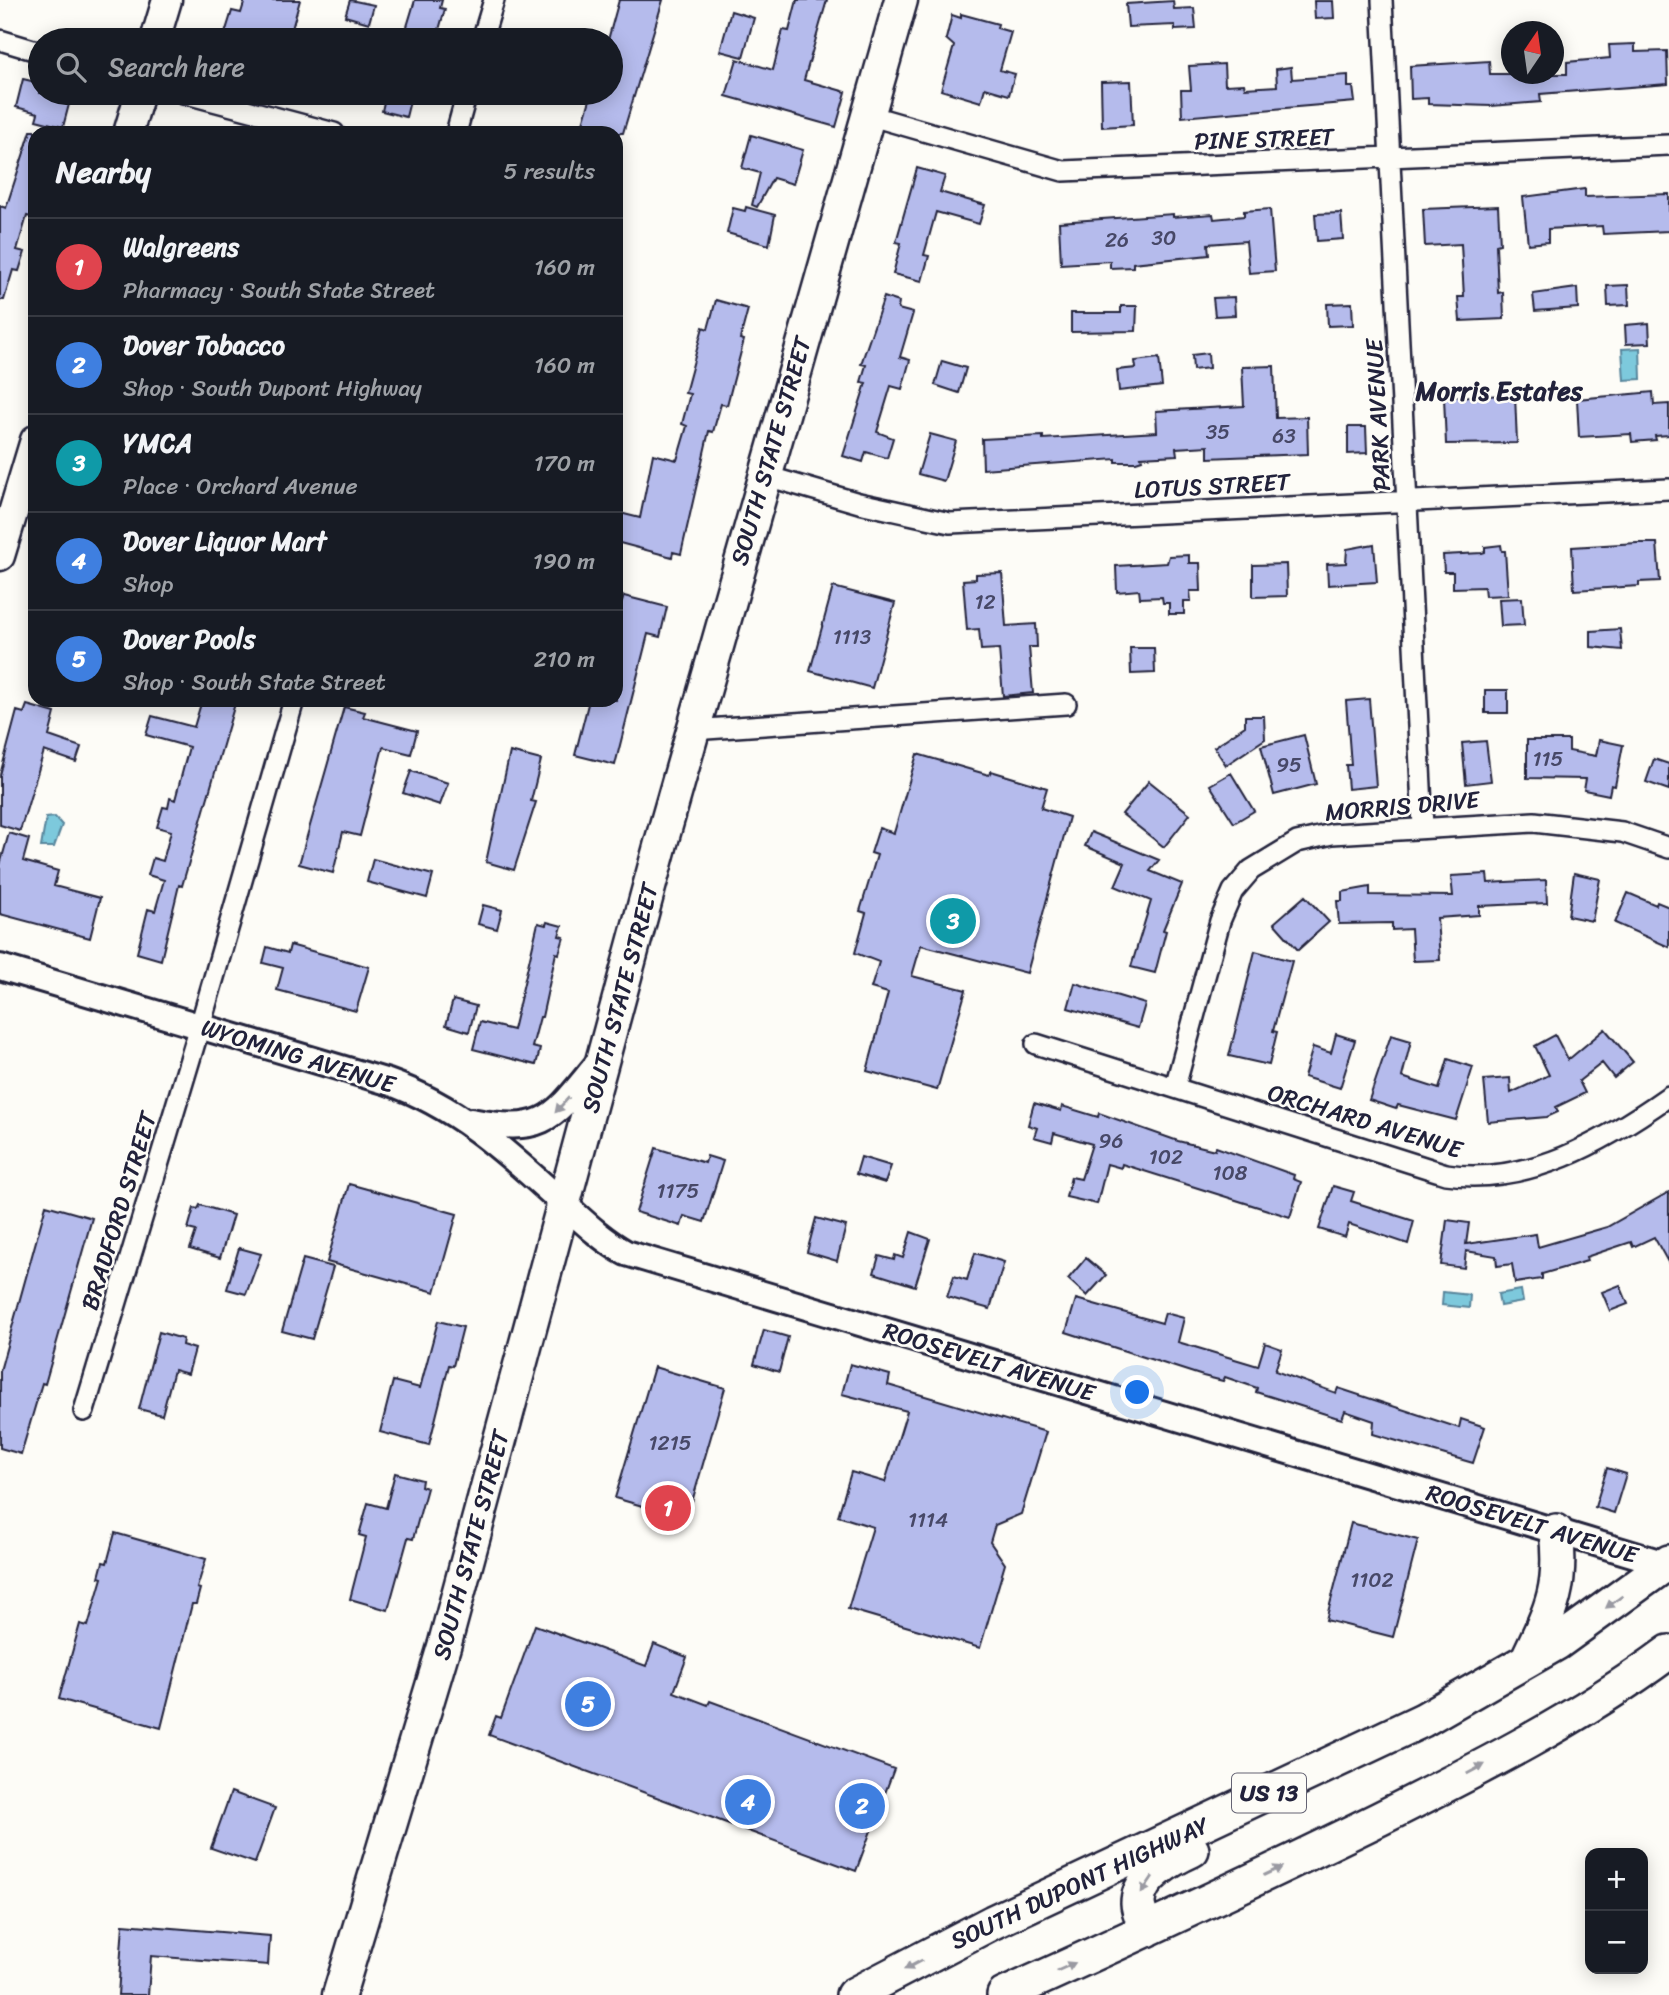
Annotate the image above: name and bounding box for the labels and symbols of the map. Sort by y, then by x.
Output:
north arrow [1501,21,1564,84]
street label: PINE STREET [1193,116,1337,162]
house number: 30 [1152,219,1176,257]
house number: 26 [1105,221,1129,259]
street label: SOUTH STATE STREET [718,330,824,570]
street label: PARK AVENUE [1353,336,1403,492]
district label: Morris Estates [1415,368,1584,414]
house number: 35 [1206,413,1230,451]
house number: 63 [1272,417,1296,455]
street label: LOTUS STREET [1133,461,1293,511]
house number: 12 [974,583,996,621]
house number: 1113 [833,618,872,656]
house number: 115 [1533,740,1564,778]
house number: 95 [1276,746,1302,784]
street label: MORRIS DRIVE [1323,778,1483,834]
street label: SOUTH STATE STREET [569,877,671,1118]
pin: 3 [930,895,976,947]
street label: WYOMING AVENUE [196,1007,402,1106]
street label: ORCHARD AVENUE [1262,1071,1469,1171]
one-way arrow [554,1096,570,1114]
street label: BRADFORD STREET [69,1105,170,1316]
house number: 96 [1099,1122,1123,1160]
house number: 102 [1149,1138,1183,1176]
house number: 108 [1213,1154,1248,1192]
house number: 1175 [657,1172,700,1210]
street label: ROOSEVELT AVENUE [878,1310,1102,1415]
your location [1120,1375,1154,1409]
street label: SOUTH STATE STREET [420,1424,522,1665]
house number: 1215 [649,1424,692,1462]
street label: ROOSEVELT AVENUE [1421,1472,1645,1577]
pin: 1 [645,1482,691,1534]
house number: 1114 [908,1501,948,1539]
house number: 1102 [1350,1561,1394,1599]
one-way arrow [1605,1594,1623,1608]
pin: 5 [565,1678,611,1730]
one-way arrow [1466,1763,1486,1775]
road number: US 13 [1232,1774,1306,1812]
pin: 4 [725,1776,771,1828]
pin: 2 [839,1780,885,1832]
street label: SOUTH DUPONT HIGHWAY [943,1804,1217,1962]
one-way arrow [1262,1865,1283,1876]
one-way arrow [1140,1875,1153,1895]
one-way arrow [902,1958,922,1970]
one-way arrow [1056,1961,1076,1973]

